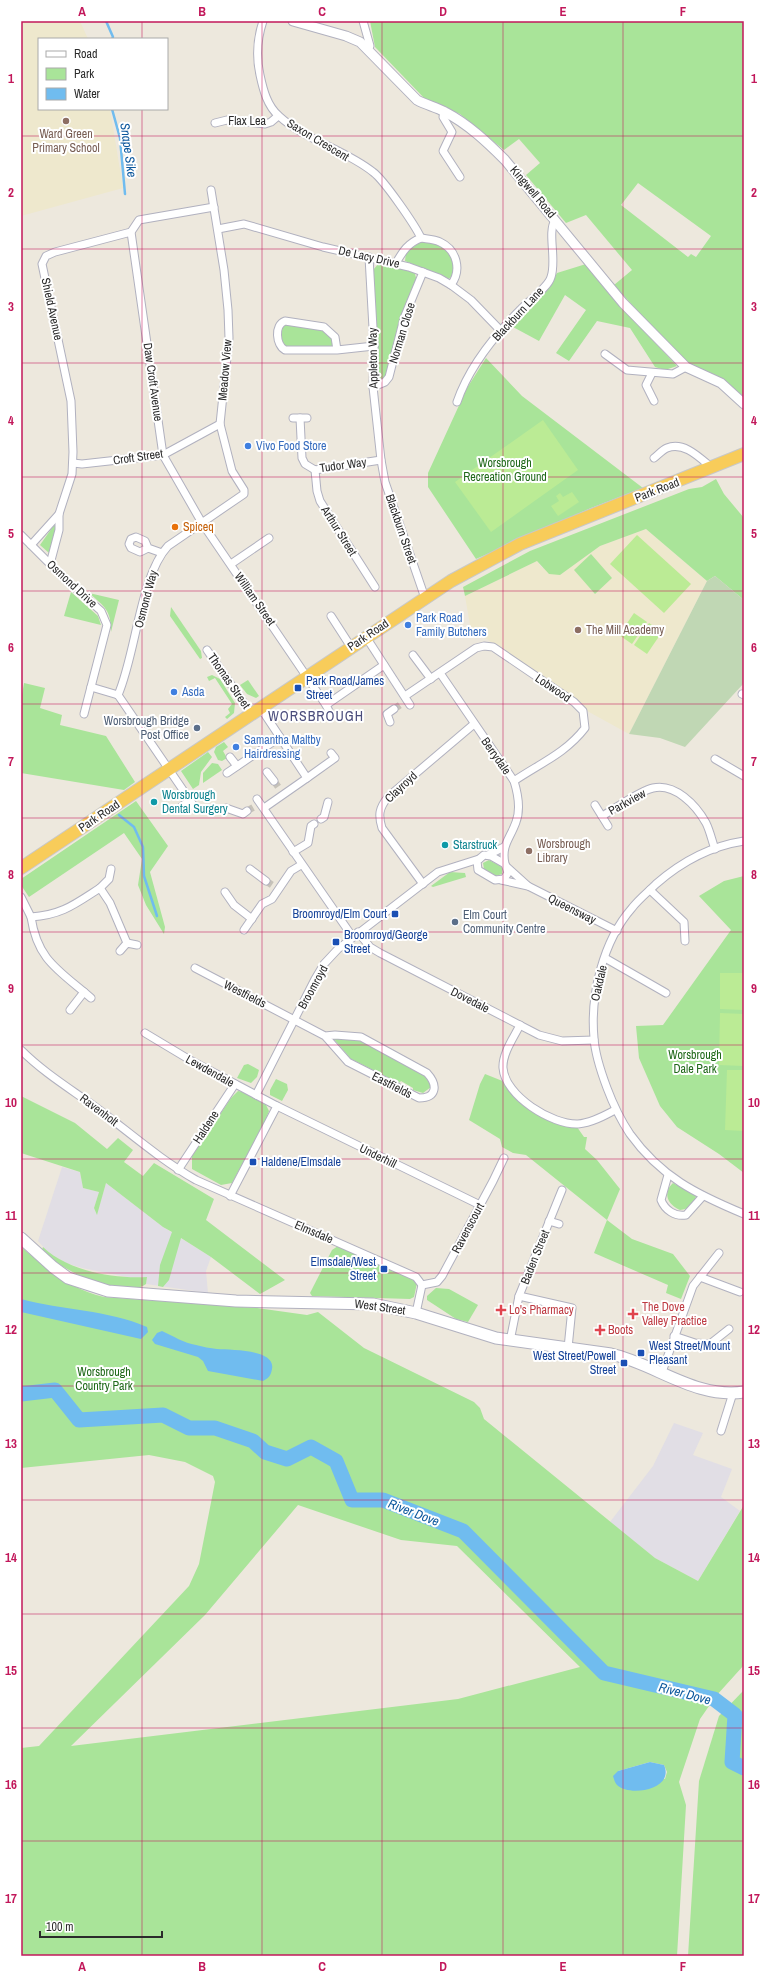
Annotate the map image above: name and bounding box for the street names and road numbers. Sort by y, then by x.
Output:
street label: Flax Lea [228,113,266,129]
street label: Saxon Crescent [284,115,352,165]
street label: Kingwell Road [506,163,560,221]
street label: De Lacy Drive [337,242,401,272]
street label: Shield Avenue [38,276,66,342]
street label: Blackburn Lane [489,284,547,344]
street label: Norman Close [385,301,419,365]
street label: Appleton Way [364,327,382,390]
street label: Meadow View [214,338,236,401]
street label: Daw Croft Avenue [140,342,166,422]
street label: Croft Street [112,446,164,468]
street label: Tudor Way [319,454,367,476]
street label: Park Road [632,474,682,506]
street label: Blackburn Street [382,492,420,566]
street label: Arthur Street [317,502,361,559]
street label: Osmond Drive [43,557,101,611]
street label: Osmond Way [131,568,161,630]
street label: William Street [231,569,279,629]
street label: Park Road [344,615,392,655]
street label: Thomas Street [204,650,254,712]
street label: Lobwood [532,670,574,706]
street label: Berrydale [477,734,515,778]
street label: Clayroyd [381,768,421,806]
street label: Parkview [605,785,649,819]
street label: Park Road [75,796,123,836]
street label: Queensway [545,890,599,928]
street label: Broomroyd [294,962,332,1012]
street label: Oakdale [587,963,611,1003]
street label: Westfields [221,976,269,1012]
street label: Dovedale [448,983,492,1017]
street label: Lewdendale [183,1051,237,1091]
street label: Eastfields [369,1068,415,1102]
street label: Ravenholt [76,1090,122,1130]
street label: Haldene [189,1107,223,1147]
street label: Underhill [357,1140,399,1172]
street label: Ravenscourt [448,1200,488,1256]
street label: Elmsdale [292,1217,336,1247]
street label: Baden Street [517,1227,553,1287]
street label: West Street [354,1296,407,1319]

